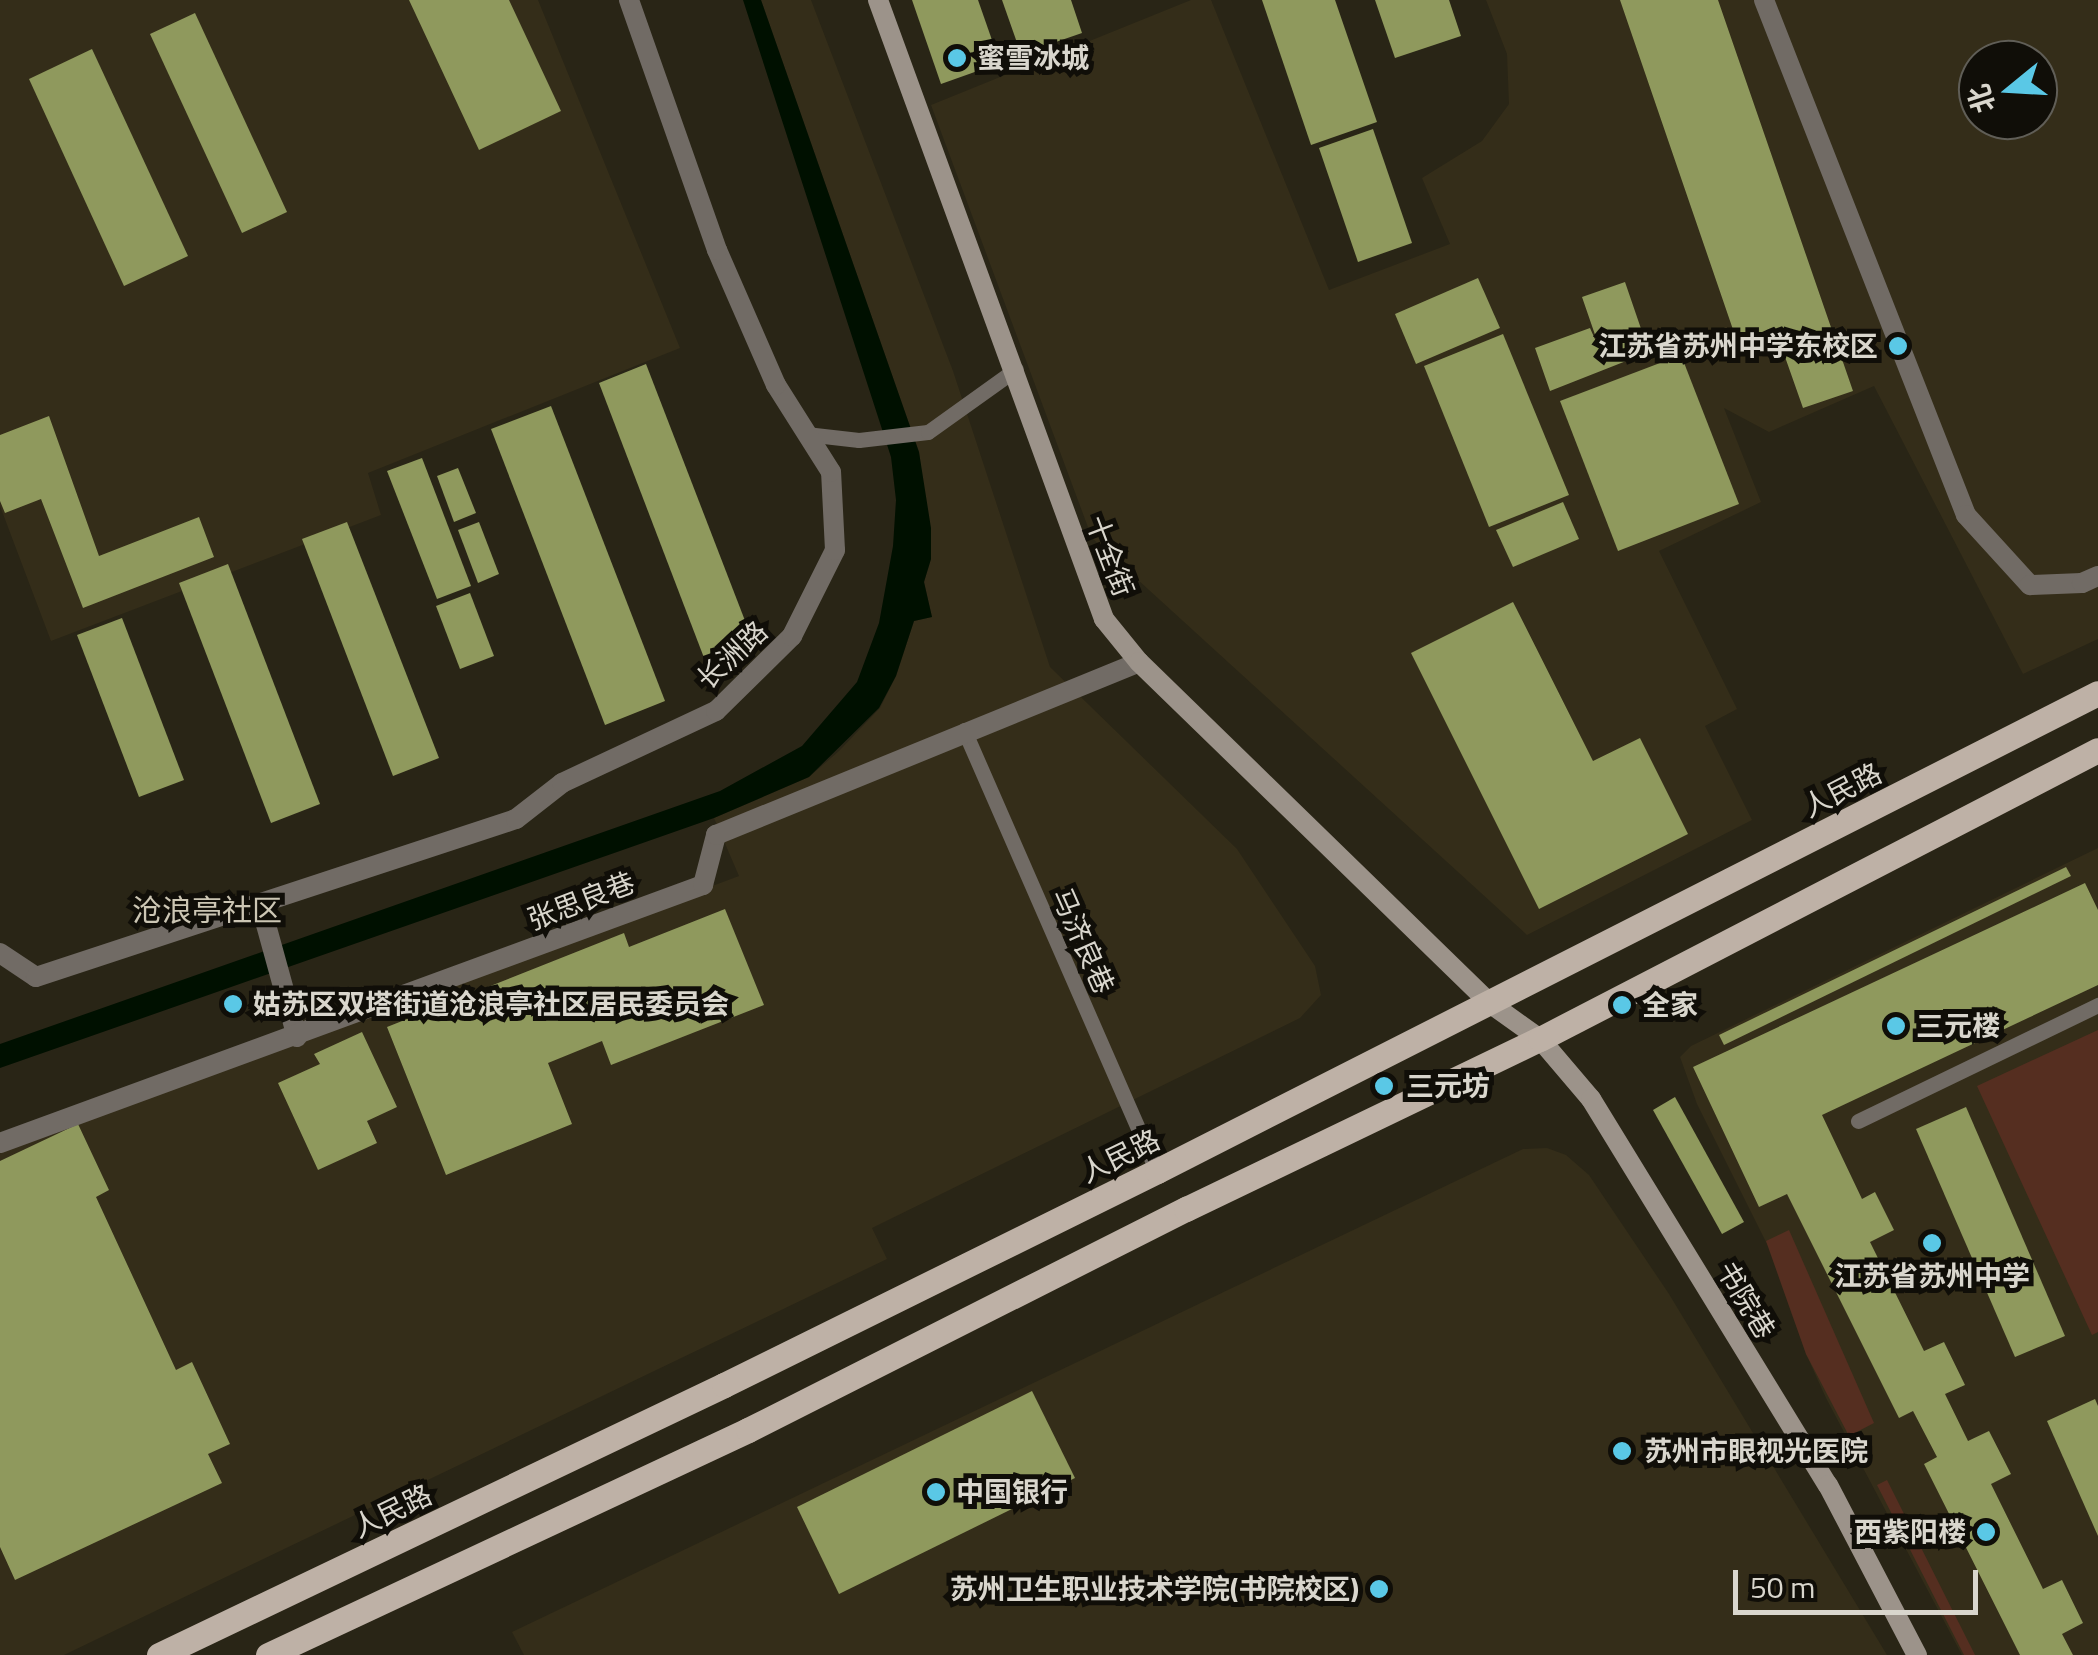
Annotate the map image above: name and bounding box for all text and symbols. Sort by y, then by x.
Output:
north arrow [1958,40,2058,140]
place label: 蜜雪冰城 [977,41,1089,75]
marker: 蜜雪冰城 [946,47,968,69]
text: 北 [1956,79,2006,119]
place label: 江苏省苏州中学东校区 [1598,329,1878,363]
marker: 江苏省苏州中学东校区 [1887,335,1909,357]
street label: 十全街 [1079,511,1141,601]
street label: 长洲路 [690,614,774,696]
street label: 人民路 [1797,756,1887,824]
street label: 张思良巷 [523,865,639,937]
street label: 马济良巷 [1045,883,1121,999]
district label: 沧浪亭社区 [132,892,282,928]
place label: 姑苏区双塔街道沧浪亭社区居民委员会 [253,987,729,1021]
place label: 全家 [1642,988,1698,1022]
marker: 姑苏区双塔街道沧浪亭社区居民委员会 [222,993,244,1015]
marker: 全家 [1611,994,1633,1016]
place label: 三元楼 [1916,1009,2000,1043]
marker: 三元楼 [1885,1015,1907,1037]
place label: 三元坊 [1406,1069,1490,1103]
marker: 三元坊 [1371,1073,1397,1099]
street label: 人民路 [1075,1122,1165,1190]
marker: 江苏省苏州中学 [1921,1232,1943,1254]
street label: 书院巷 [1710,1255,1782,1345]
place label: 江苏省苏州中学 [1834,1259,2030,1293]
place label: 苏州市眼视光医院 [1644,1434,1868,1468]
marker: 苏州市眼视光医院 [1609,1438,1635,1464]
place label: 中国银行 [956,1475,1068,1509]
street label: 人民路 [347,1477,437,1545]
marker: 中国银行 [925,1481,947,1503]
place label: 西紫阳楼 [1854,1515,1966,1549]
marker: 西紫阳楼 [1975,1521,1997,1543]
scale bar [1738,1550,1983,1612]
text: 50 m [1750,1564,1815,1610]
place label: 苏州卫生职业技术学院(书院校区) [950,1572,1359,1606]
marker: 苏州卫生职业技术学院(书院校区) [1368,1578,1390,1600]

